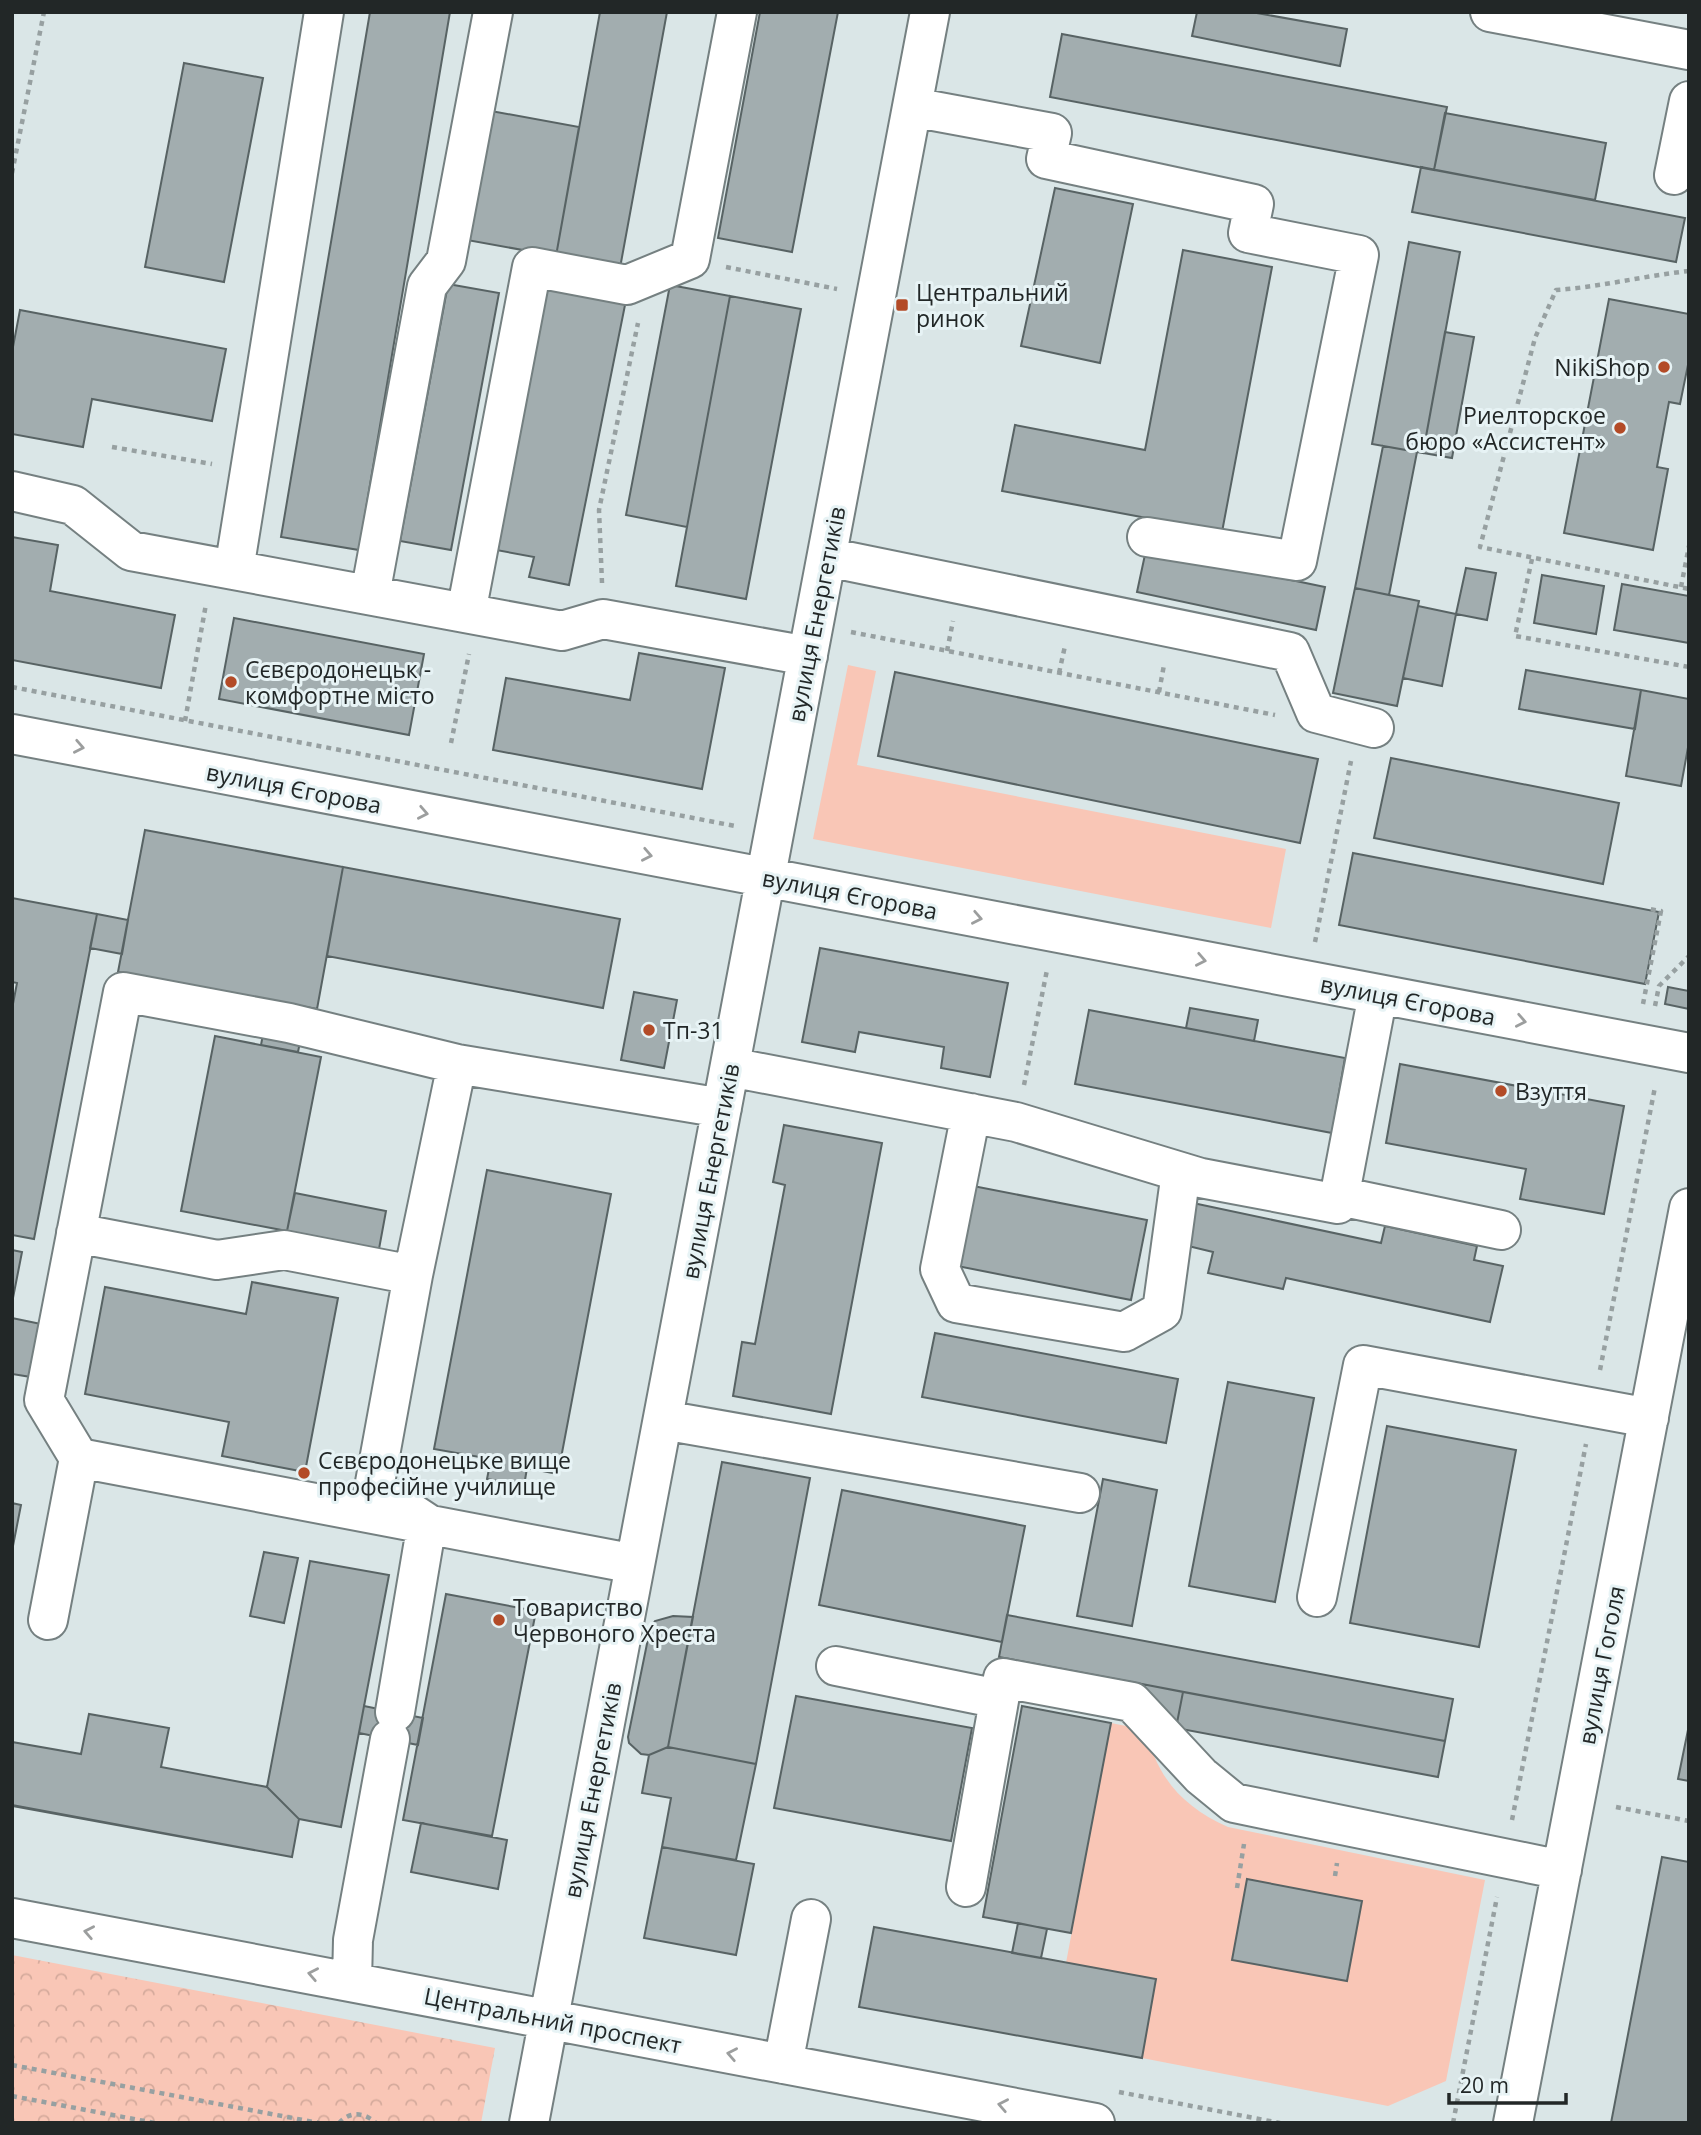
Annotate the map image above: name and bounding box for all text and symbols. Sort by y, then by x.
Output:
place label: Центральний ринок [916,276,1069,334]
marker: Центральний ринок [894,297,910,313]
place label: NikiShop [1554,351,1650,383]
marker: NikiShop [1656,359,1672,375]
place label: Риелторское бюро «Ассистент» [1405,399,1606,457]
marker: Риелторское бюро «Ассистент» [1612,420,1628,436]
street label: вулиця Енергетиків [779,503,853,725]
place label: Сєвєродонецьк - комфортне місто [245,653,435,711]
marker: Сєвєродонецьк - комфортне місто [223,674,239,690]
one-way arrow [73,739,85,754]
street label: вулиця Єгорова [204,755,384,821]
one-way arrow [417,804,429,819]
one-way arrow [641,847,653,862]
street label: вулиця Єгорова [760,861,940,927]
one-way arrow [971,910,983,925]
one-way arrow [1195,952,1207,967]
street label: вулиця Єгорова [1318,967,1498,1033]
one-way arrow [1515,1013,1527,1028]
place label: Тп-31 [663,1014,724,1046]
marker: Тп-31 [641,1022,657,1038]
street label: вулиця Енергетиків [673,1060,747,1282]
place label: Взуття [1515,1075,1587,1107]
marker: Взуття [1493,1083,1509,1099]
place label: Сєвєродонецьке вище професійне училище [318,1444,571,1502]
marker: Сєвєродонецьке вище професійне училище [296,1465,312,1481]
street label: вулиця Гоголя [1570,1583,1632,1747]
place label: Товариство Червоного Хреста [513,1591,716,1649]
marker: Товариство Червоного Хреста [491,1612,507,1628]
street label: вулиця Енергетиків [555,1679,629,1901]
one-way arrow [83,1926,95,1941]
one-way arrow [307,1968,319,1983]
street label: Центральний проспект [422,1979,685,2061]
one-way arrow [726,2047,738,2062]
scale bar [1449,2062,1566,2106]
text: 20 m [1460,2071,1509,2099]
one-way arrow [997,2099,1009,2114]

